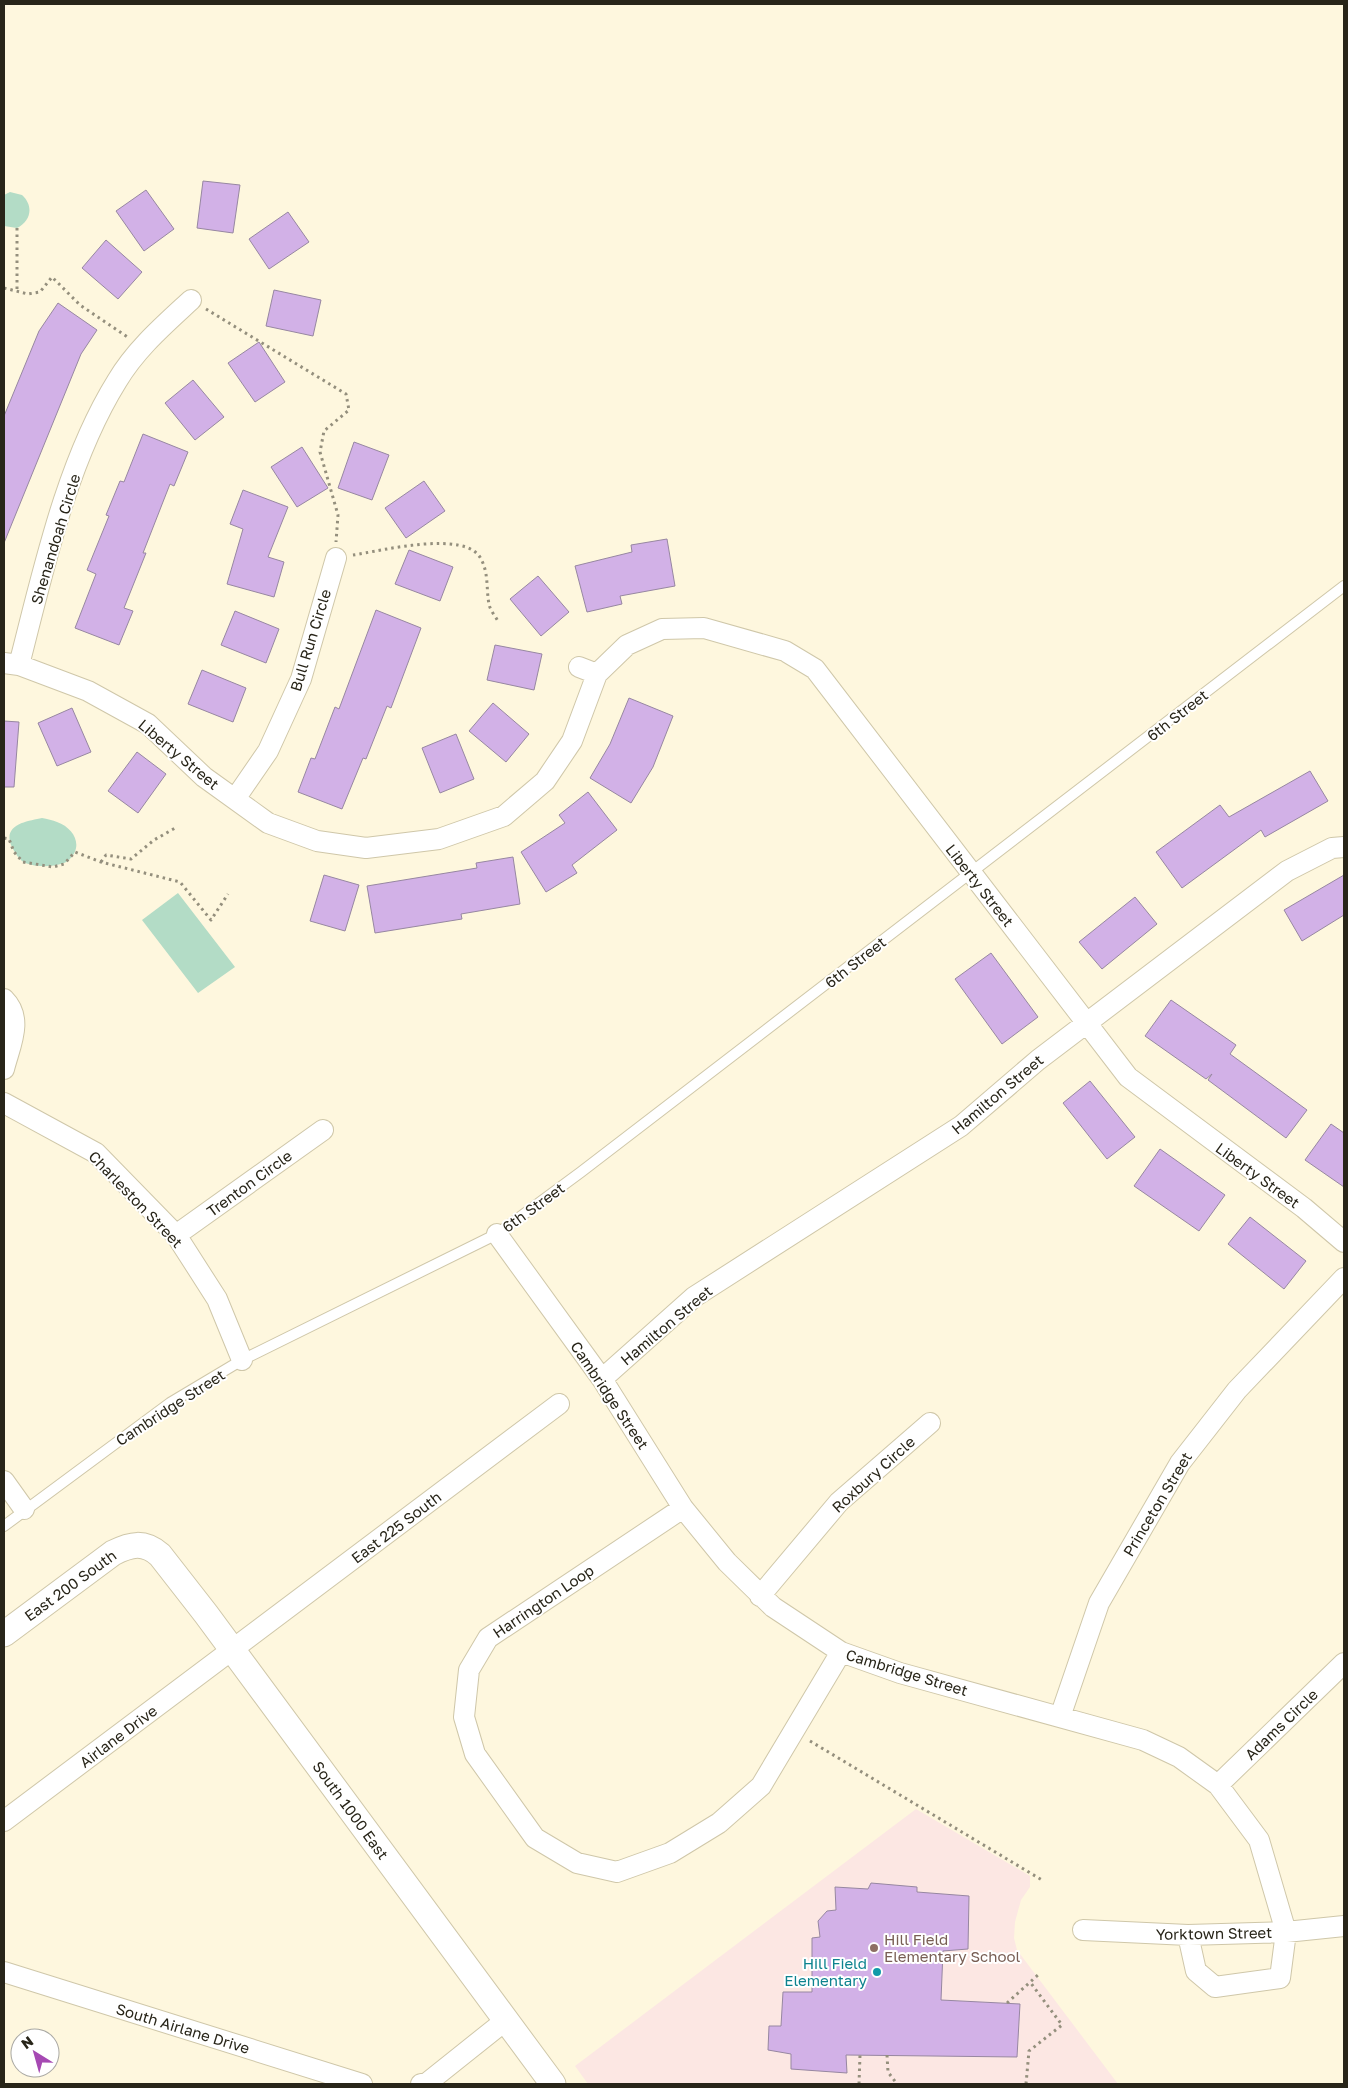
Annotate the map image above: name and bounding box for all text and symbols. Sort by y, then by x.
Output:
street label: Shenandoah Circle [27,471,84,606]
street label: Bull Run Circle [286,586,334,693]
street label: 6th Street [1143,686,1211,744]
street label: Liberty Street [135,715,223,793]
street label: Liberty Street [942,840,1018,930]
street label: 6th Street [821,933,889,991]
street label: Hamilton Street [948,1050,1046,1138]
street label: Liberty Street [1212,1138,1304,1212]
street label: Trenton Circle [203,1146,295,1220]
street label: Charleston Street [85,1147,187,1251]
street label: 6th Street [498,1178,568,1236]
street label: Hamilton Street [617,1281,715,1369]
street label: Cambridge Street [567,1338,653,1452]
street label: Cambridge Street [112,1365,228,1449]
street label: Roxbury Circle [828,1432,918,1516]
street label: Princeton Street [1119,1449,1195,1559]
street label: East 225 South [347,1487,445,1567]
street label: East 200 South [21,1546,119,1624]
street label: Harrington Loop [489,1561,597,1641]
street label: Cambridge Street [844,1645,970,1699]
street label: Adams Circle [1241,1685,1321,1763]
street label: Airlane Drive [76,1701,160,1771]
street label: South 1000 East [309,1757,393,1863]
street label: Yorktown Street [1156,1923,1272,1943]
place label: Hill Field Elementary School [884,1930,1020,1965]
marker: Hill Field Elementary School [868,1942,880,1954]
place label: Hill Field Elementary [784,1954,868,1989]
marker: Hill Field Elementary [871,1966,883,1978]
street label: South Airlane Drive [114,1999,252,2057]
north arrow [10,2028,60,2078]
text: N [18,2032,36,2052]

